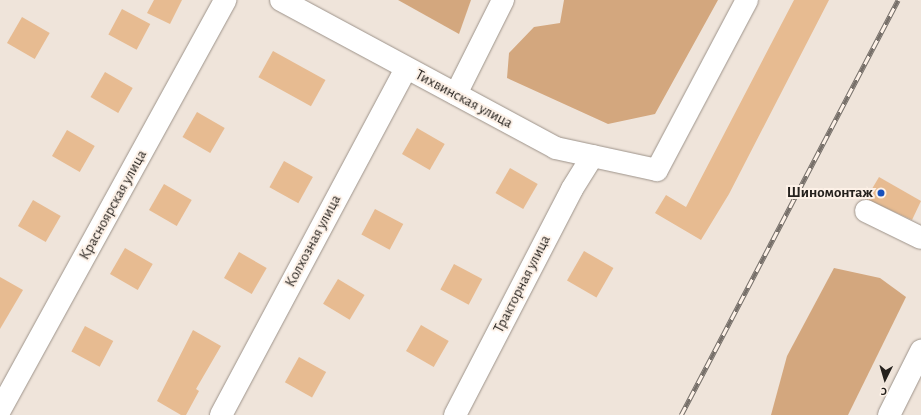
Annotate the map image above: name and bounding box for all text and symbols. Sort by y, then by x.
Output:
street label: Тихвинская улица [412,66,516,132]
street label: Красноярская улица [75,147,151,263]
place label: Шиномонтаж [787,184,873,202]
marker: Шиномонтаж [876,188,886,198]
street label: Колхозная улица [281,192,345,290]
street label: Тракторная улица [490,232,554,336]
north arrow [865,359,905,399]
text: С [880,386,887,397]

